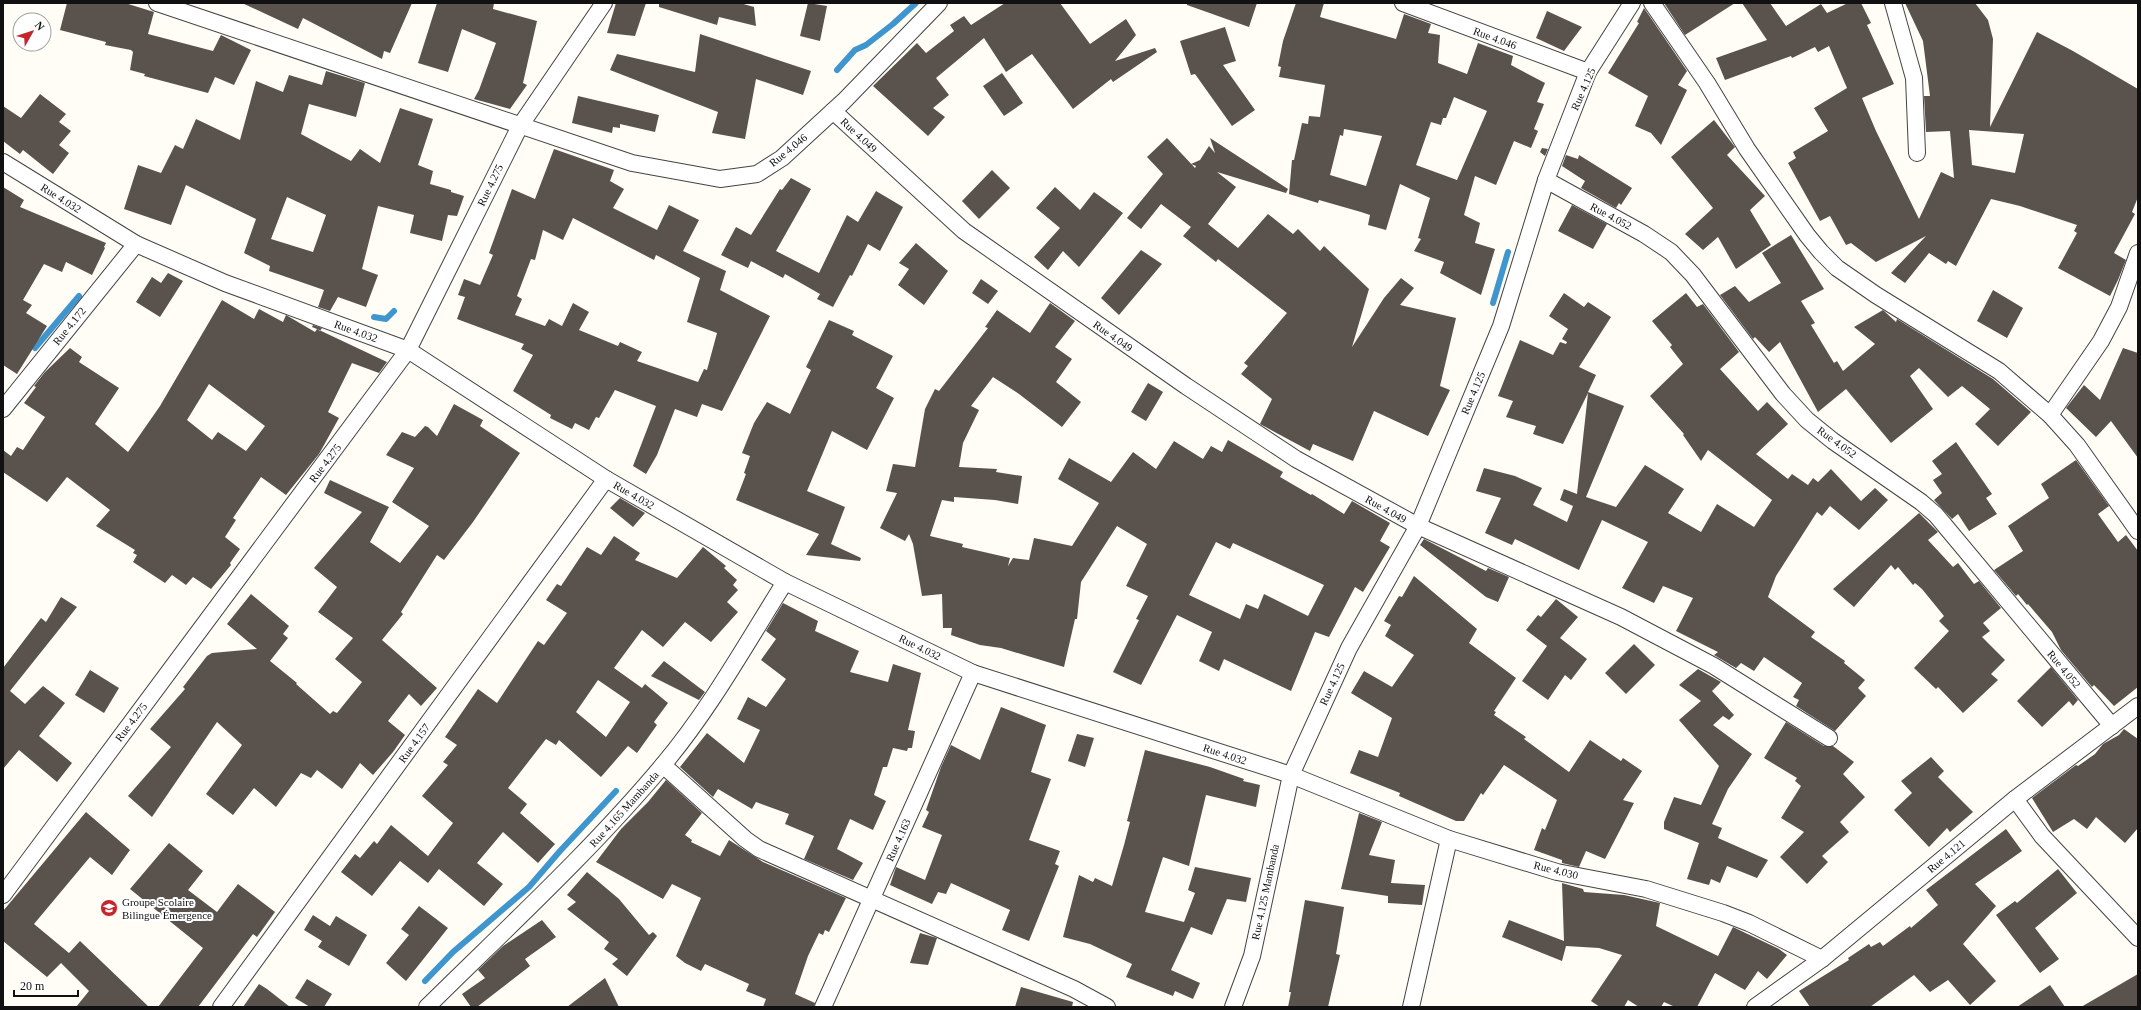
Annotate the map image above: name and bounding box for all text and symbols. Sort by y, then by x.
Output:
north arrow [12,12,52,52]
text: N [33,19,47,33]
street label: Rue 4.046 [1472,25,1519,52]
street label: Rue 4.125 [1568,65,1598,112]
street label: Rue 4.049 [838,115,880,155]
street label: Rue 4.046 [767,131,810,169]
street label: Rue 4.275 [475,162,506,208]
street label: Rue 4.032 [39,181,83,215]
street label: Rue 4.052 [1588,200,1634,232]
street label: Rue 4.172 [50,305,88,347]
street label: Rue 4.032 [333,318,379,344]
street label: Rue 4.049 [1091,318,1135,354]
street label: Rue 4.125 [1459,369,1488,416]
street label: Rue 4.052 [1815,424,1859,460]
street label: Rue 4.275 [307,441,344,485]
street label: Rue 4.032 [611,478,657,512]
street label: Rue 4.049 [1363,493,1409,525]
street label: Rue 4.032 [897,632,943,662]
street label: Rue 4.052 [2045,648,2083,690]
street label: Rue 4.125 [1317,661,1347,707]
street label: Rue 4.275 [113,700,150,744]
street label: Rue 4.157 [396,721,432,765]
street label: Rue 4.032 [1202,741,1248,767]
street label: Rue 4.165 Mambanda [587,769,661,849]
street label: Rue 4.163 [883,816,913,863]
street label: Rue 4.121 [1925,837,1967,875]
street label: Rue 4.125 Mambanda [1249,843,1281,941]
street label: Rue 4.030 [1533,859,1580,881]
place label: Groupe Scolaire Bilingue Émergence [122,896,212,921]
school or university icon: Groupe Scolaire Bilingue Émergence [99,898,119,918]
scale bar [14,972,78,998]
text: 20 m [20,979,45,993]

